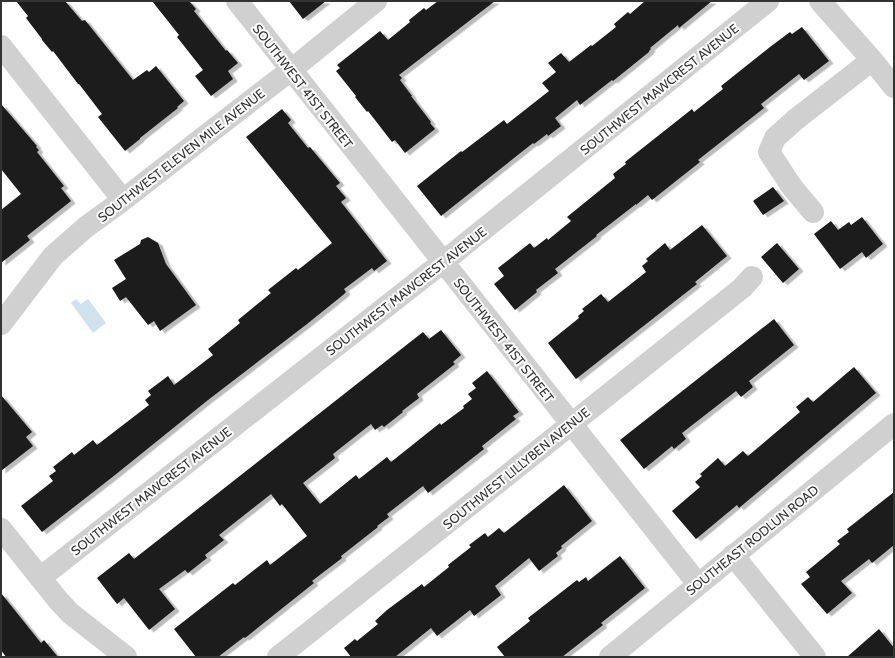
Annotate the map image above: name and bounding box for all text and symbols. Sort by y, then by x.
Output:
street label: SOUTHWEST MAWCREST AVENUE [577,20,741,158]
street label: SOUTHWEST 41ST STREET [250,21,356,151]
street label: SOUTHWEST ELEVEN MILE AVENUE [95,85,267,225]
street label: SOUTHWEST MAWCREST AVENUE [323,223,489,359]
street label: SOUTHWEST 41ST STREET [451,275,557,405]
street label: SOUTHWEST LILLYBEN AVENUE [439,404,593,532]
street label: SOUTHWEST MAWCREST AVENUE [68,423,234,559]
street label: SOUTHEAST RODLUN ROAD [682,482,822,598]

